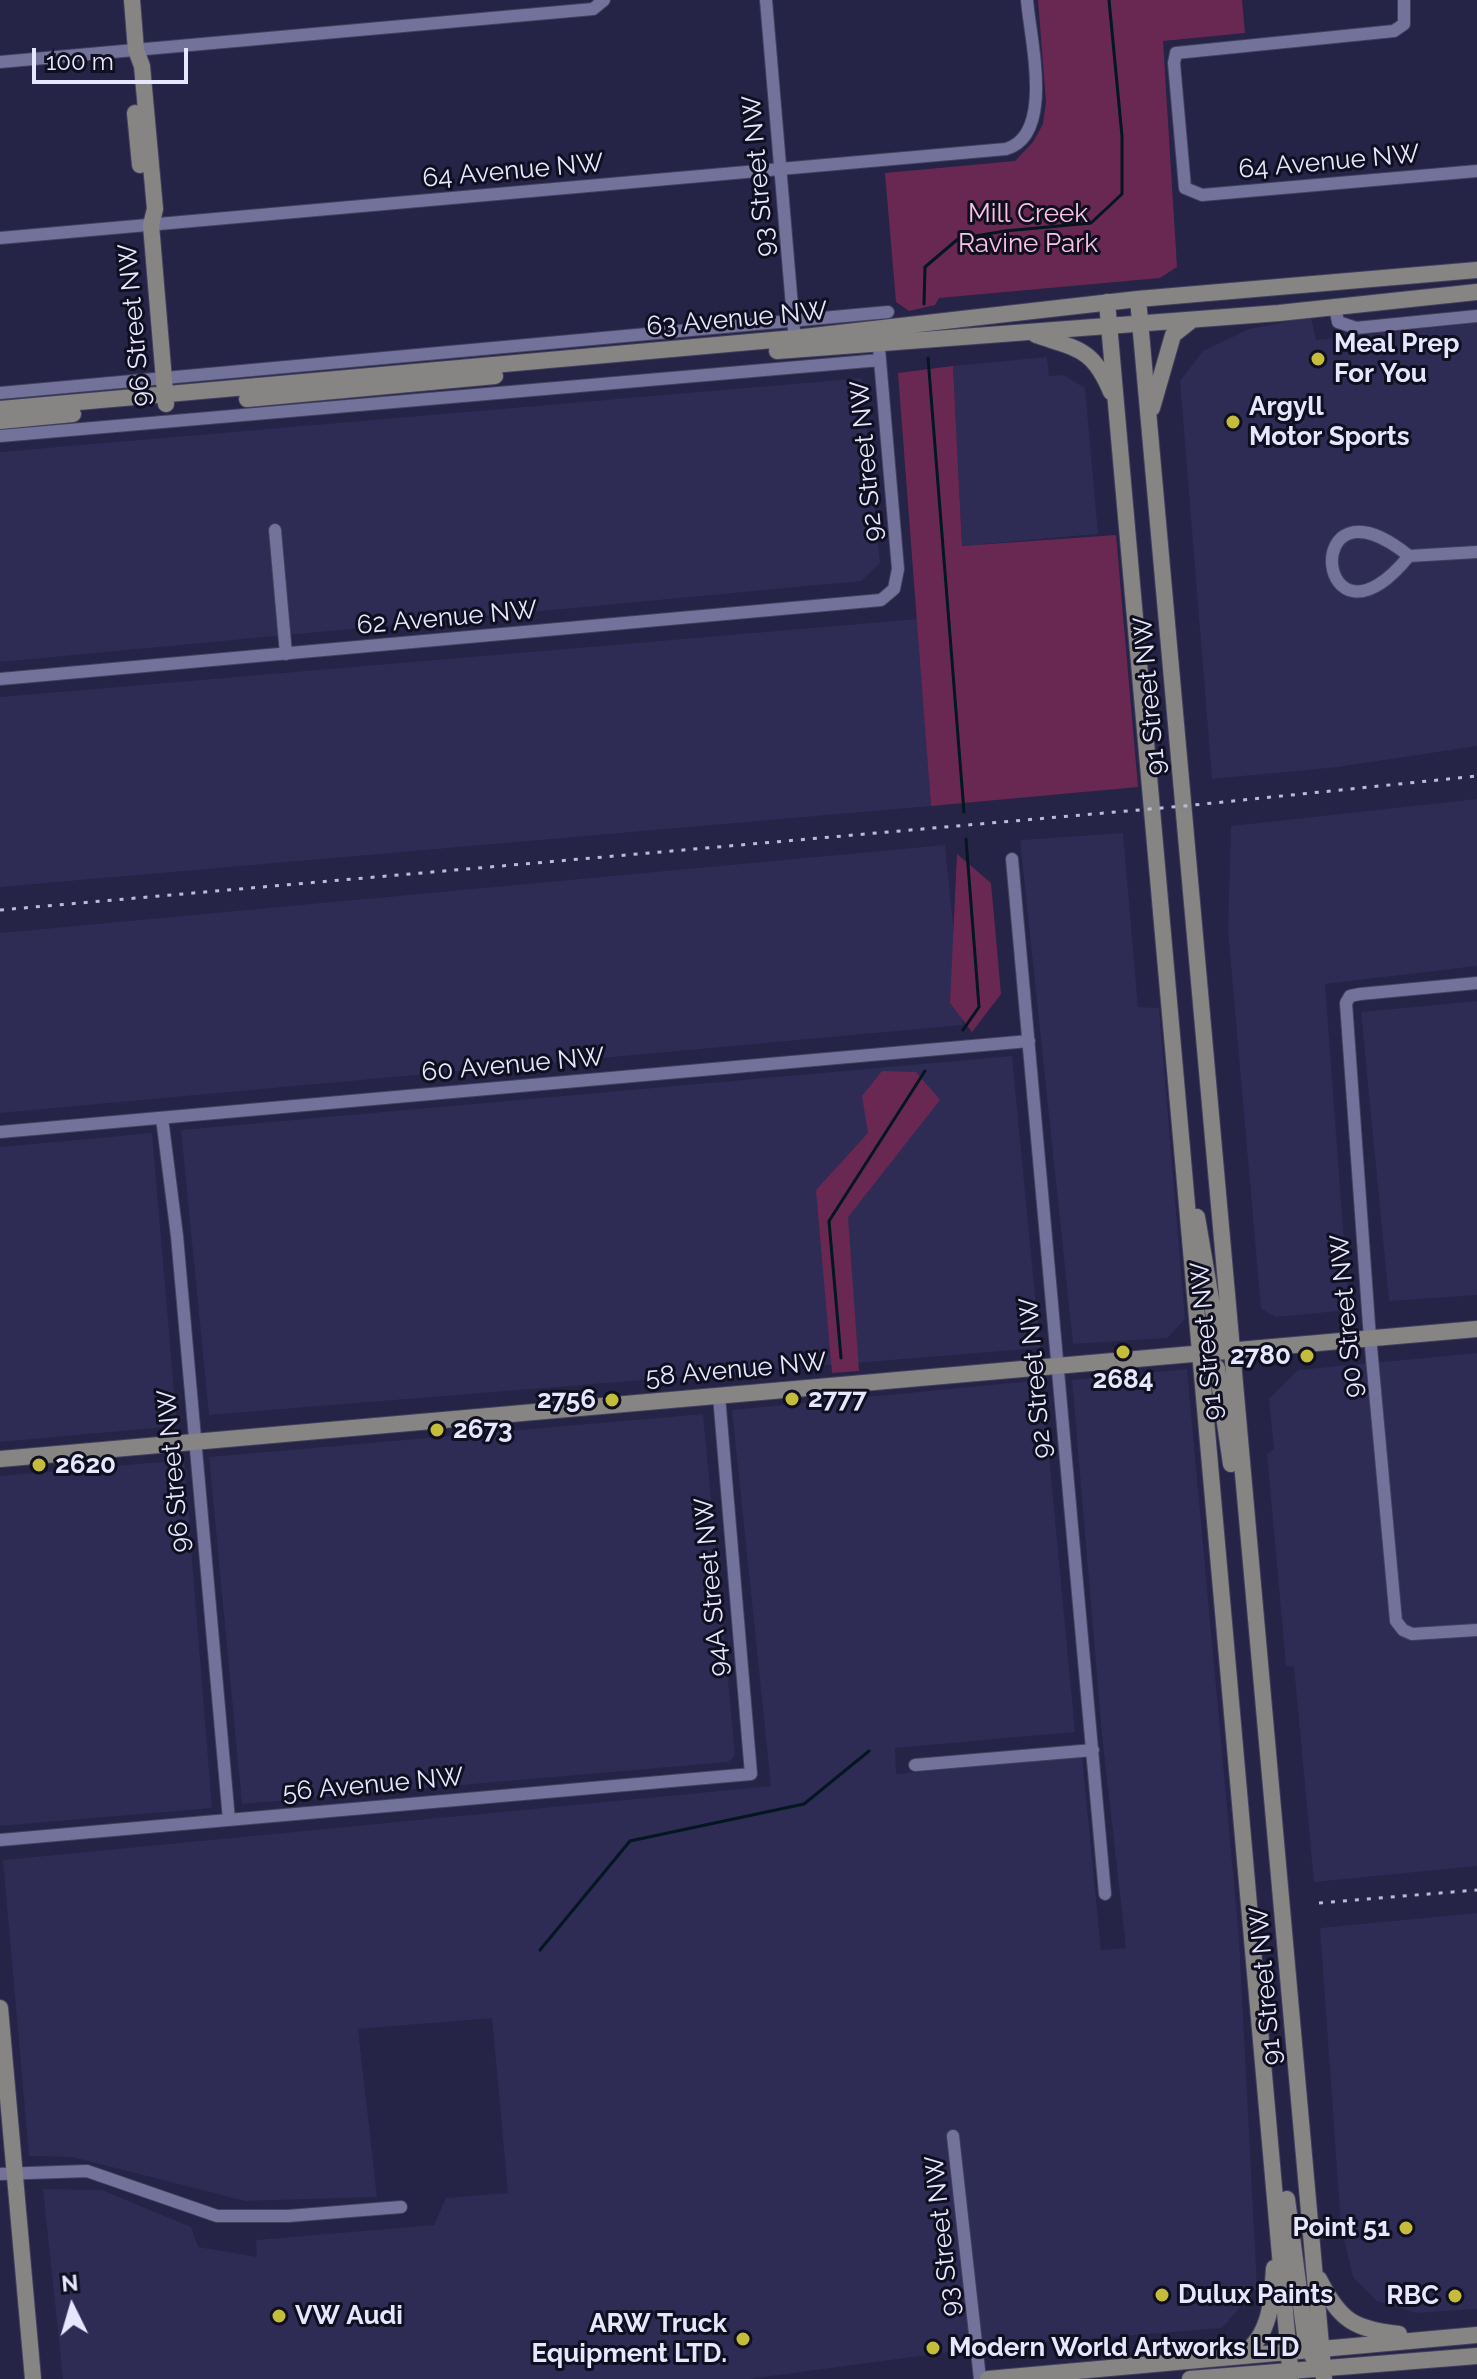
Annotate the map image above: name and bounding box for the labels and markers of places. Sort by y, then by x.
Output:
place label: Meal Prep For You [1334,328,1459,390]
marker: Meal Prep For You [1309,350,1327,368]
place label: Argyll Motor Sports [1249,391,1410,452]
marker: Argyll Motor Sports [1224,413,1242,431]
place label: 2780 [1230,1340,1291,1372]
marker: 2684 [1114,1343,1132,1361]
marker: 2780 [1298,1347,1316,1365]
place label: 2684 [1093,1364,1153,1396]
place label: 2777 [808,1383,867,1415]
place label: 2756 [537,1384,596,1416]
marker: 2777 [783,1390,801,1408]
marker: 2756 [603,1391,621,1409]
place label: 2673 [453,1414,513,1446]
marker: 2673 [428,1421,446,1439]
place label: 2620 [55,1449,116,1481]
marker: 2620 [30,1456,48,1474]
place label: Point 51 [1293,2212,1390,2244]
marker: Point 51 [1397,2219,1415,2237]
place label: Dulux Paints [1178,2279,1333,2311]
place label: RBC [1386,2280,1439,2312]
marker: Dulux Paints [1153,2286,1171,2304]
marker: RBC [1446,2287,1464,2305]
place label: VW Audi [295,2300,403,2332]
marker: VW Audi [270,2307,288,2325]
place label: ARW Truck Equipment LTD. [531,2308,727,2370]
marker: ARW Truck Equipment LTD. [734,2330,752,2348]
place label: Modern World Artworks LTD [949,2332,1299,2364]
marker: Modern World Artworks LTD [924,2339,942,2357]

